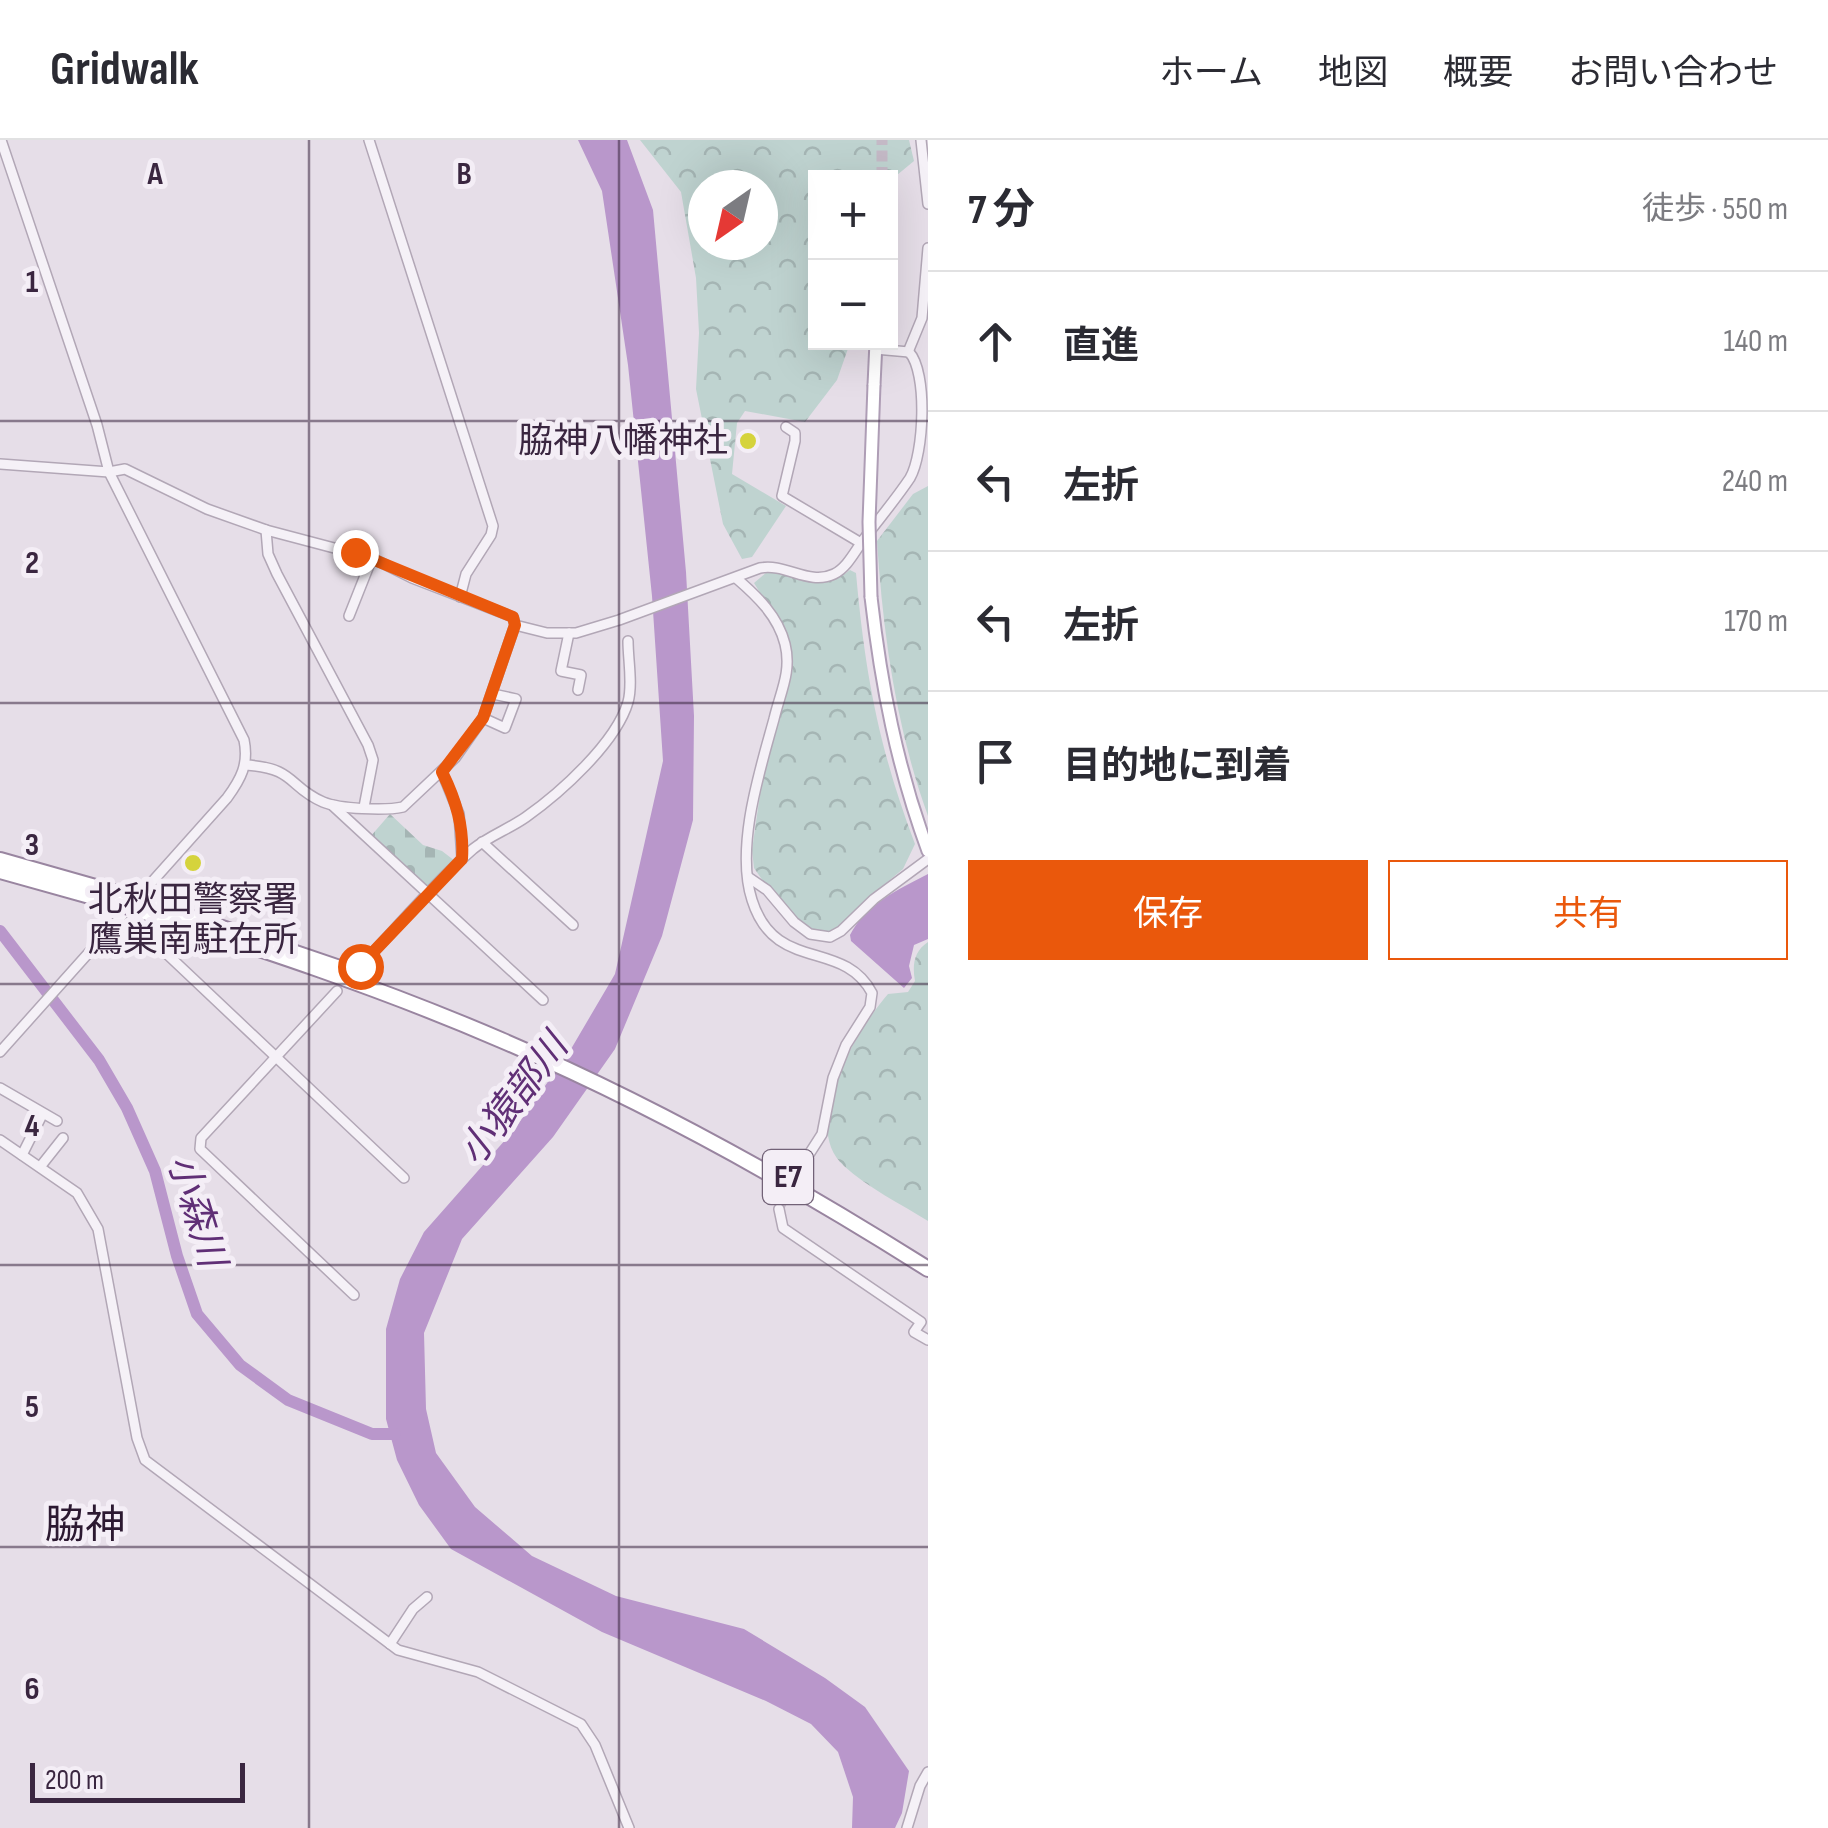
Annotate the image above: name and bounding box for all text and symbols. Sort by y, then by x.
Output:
text: Gridwalk [50,41,199,98]
text: ホーム [1159,52,1263,95]
text: 地図 [1318,52,1388,95]
text: 概要 [1443,52,1513,95]
text: お問い合わせ [1568,52,1778,95]
text: A [146,155,163,194]
text: B [456,155,472,194]
north arrow [688,170,778,260]
map controls [808,170,898,350]
button: + [808,170,898,260]
text: 7 分 [968,185,1035,236]
text: 徒歩 · 550 m [1642,190,1788,229]
button: − [808,260,898,350]
text: 1 [26,263,39,302]
icon: ahead [968,314,1023,369]
text: 140 m [1724,322,1788,361]
text: 直進 [1063,324,1139,369]
place label: 脇神八幡神社 [518,420,728,463]
marker: 脇神八幡神社 [737,430,759,452]
icon: left [968,454,1023,509]
text: 240 m [1722,462,1788,501]
text: 左折 [1063,464,1139,509]
route end [333,530,379,576]
text: 2 [25,544,39,583]
icon: left [968,594,1023,649]
text: 170 m [1724,602,1788,641]
text: 左折 [1063,604,1139,649]
icon: arrive [968,734,1023,789]
text: 目的地に到着 [1063,744,1291,789]
text: 3 [25,826,39,865]
marker: 北秋田警察署 鷹巣南駐在所 [182,852,204,874]
button: 保存 [968,860,1368,960]
button: 共有 [1388,860,1788,960]
place label: 北秋田警察署 鷹巣南駐在所 [88,879,298,962]
route start [338,944,384,990]
water label: 小猿部川 [450,1023,580,1174]
text: 4 [25,1107,40,1146]
water label: 小森川 [158,1150,235,1276]
road number: E7 [763,1150,813,1204]
text: 5 [25,1388,39,1427]
district label: 脇神 [45,1502,125,1550]
text: 6 [24,1670,40,1709]
scale bar [30,1758,245,1802]
text: 200 m [45,1764,104,1797]

